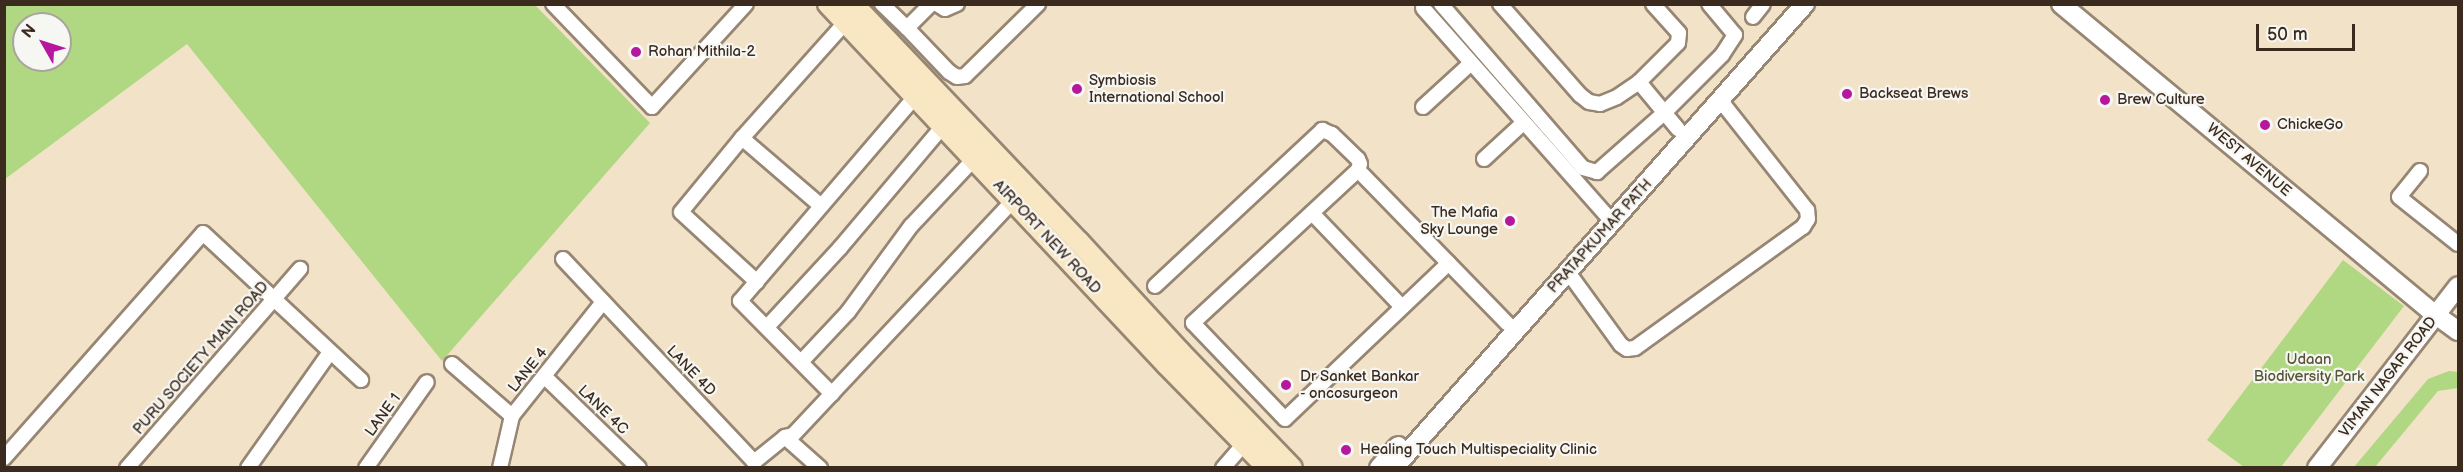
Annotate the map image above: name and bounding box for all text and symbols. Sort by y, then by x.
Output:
north arrow [12,12,72,72]
scale bar [2259,12,2358,50]
text: N [18,21,40,42]
text: 50 m [2267,24,2308,45]
place label: Rohan Mithila-2 [648,43,755,61]
marker: Rohan Mithila-2 [629,45,643,59]
place label: Symbiosis International School [1089,71,1224,106]
marker: Symbiosis International School [1070,82,1084,96]
place label: Backseat Brews [1859,85,1968,103]
marker: Backseat Brews [1840,87,1854,101]
place label: Brew Culture [2117,91,2205,109]
marker: Brew Culture [2098,93,2112,107]
place label: ChickeGo [2277,116,2343,134]
marker: ChickeGo [2258,118,2272,132]
street label: WEST AVENUE [2203,119,2295,201]
street label: PRATAPKUMAR PATH [1544,175,1656,297]
street label: AIRPORT NEW ROAD [989,176,1105,298]
place label: The Mafia Sky Lounge [1420,203,1498,238]
marker: The Mafia Sky Lounge [1503,214,1517,228]
street label: PURU SOCIETY MAIN ROAD [129,278,273,438]
street label: VIMAN NAGAR ROAD [2335,313,2441,441]
street label: LANE 4D [663,342,719,400]
street label: LANE 4 [505,344,551,396]
park label: Udaan Biodiversity Park [2253,350,2365,385]
place label: Dr Sanket Bankar - oncosurgeon [1300,367,1419,402]
marker: Dr Sanket Bankar - oncosurgeon [1277,376,1295,394]
street label: LANE 4C [574,382,632,438]
street label: LANE 1 [361,390,405,440]
marker: Healing Touch Multispeciality Clinic [1337,441,1355,459]
place label: Healing Touch Multispeciality Clinic [1360,441,1598,459]

